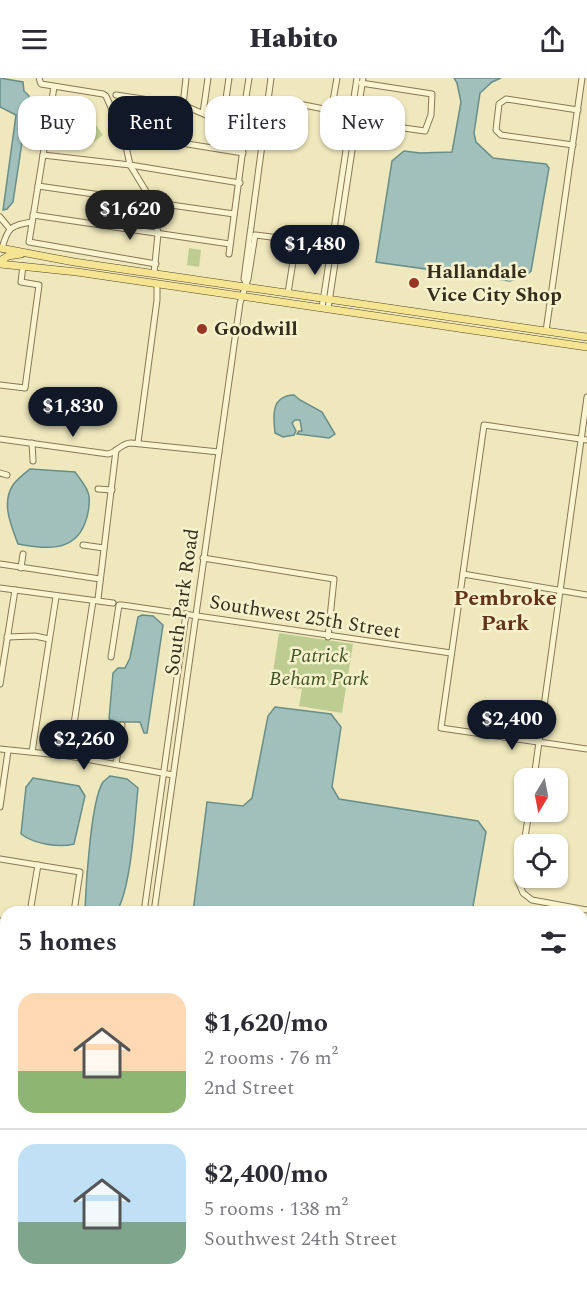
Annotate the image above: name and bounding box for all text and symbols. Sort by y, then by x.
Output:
text: Habito [249,18,338,60]
icon: menu [18,23,51,56]
icon: share [536,23,569,56]
chip: Buy [18,96,96,150]
chip: Rent [108,96,193,150]
chip: Filters [205,96,308,150]
chip: New [320,96,405,150]
pin: $1,620 [81,190,179,241]
text: $1,620 [99,194,161,224]
pin: $1,480 [266,225,364,276]
text: $1,480 [284,229,346,259]
place label: Hallandale Vice City Shop [426,257,562,310]
marker: Hallandale Vice City Shop [407,276,421,290]
place label: Goodwill [214,314,298,344]
marker: Goodwill [195,322,209,336]
pin: $1,830 [24,387,122,438]
text: $1,830 [42,391,104,421]
street label: South Park Road [157,527,207,677]
district label: Pembroke Park [453,582,557,640]
street label: Southwest 25th Street [207,587,403,647]
park label: Patrick Beham Park [269,641,370,694]
pin: $2,400 [463,700,561,751]
text: $2,400 [481,704,543,734]
pin: $2,260 [35,720,133,771]
text: $2,260 [53,724,115,754]
north arrow [514,768,568,822]
map controls [514,768,568,888]
button: locate [514,834,568,888]
text: 5 homes [18,922,117,962]
icon: filters [537,926,570,959]
text: $1,620/mo [204,1003,328,1043]
icon: home [66,1017,138,1089]
text: 2 rooms · 76 m² [204,1043,338,1073]
text: 2nd Street [204,1073,294,1103]
text: $2,400/mo [204,1154,328,1194]
icon: home [66,1168,138,1240]
text: 5 rooms · 138 m² [204,1194,348,1224]
text: Southwest 24th Street [204,1224,397,1254]

